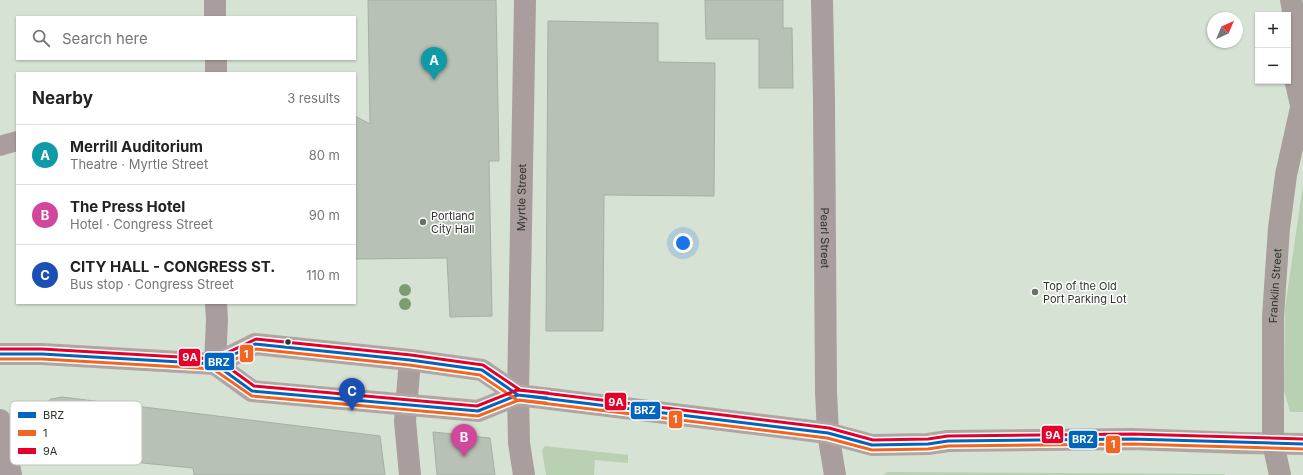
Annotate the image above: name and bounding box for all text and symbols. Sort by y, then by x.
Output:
north arrow [1207,12,1243,48]
map controls [1255,12,1291,84]
button: + [1255,12,1291,48]
search box [16,16,356,60]
icon: search [30,27,52,49]
text: Search here [62,29,148,48]
pin: A [421,47,447,80]
button: − [1255,48,1291,84]
text: Nearby [32,88,93,108]
text: 3 results [287,90,340,106]
text: Merrill Auditorium [70,137,203,156]
text: A [40,147,50,163]
text: 80 m [309,147,340,163]
text: Theatre · Myrtle Street [70,156,208,172]
street label: Myrtle Street [514,163,529,231]
text: The Press Hotel [70,197,185,216]
text: B [41,207,49,223]
text: 90 m [309,207,340,223]
street label: Pearl Street [818,207,832,269]
place label: Portland City Hall [431,209,475,236]
text: Hotel · Congress Street [70,216,213,232]
marker: Portland City Hall [418,217,428,227]
your location [673,233,693,253]
street label: Franklin Street [1266,248,1285,323]
text: CITY HALL - CONGRESS ST. [70,257,275,276]
text: C [40,267,50,283]
text: 110 m [306,267,340,283]
text: Bus stop · Congress Street [70,276,234,292]
place label: Top of the Old Port Parking Lot [1043,279,1127,306]
marker: Top of the Old Port Parking Lot [1030,287,1040,297]
unlabelled marker [283,337,293,347]
line badge: 1 [239,344,254,363]
text: 1 [244,347,249,361]
line badge: 9A [178,348,201,367]
text: 9A [182,350,198,364]
line badge: BRZ [204,352,235,371]
text: BRZ [208,355,230,369]
pin: C [339,378,365,411]
line badge: 9A [604,392,627,411]
text: 9A [608,395,624,409]
legend [10,401,142,465]
line badge: BRZ [630,401,661,420]
text: BRZ [634,403,656,417]
text: BRZ [43,408,64,422]
line badge: 1 [668,410,683,429]
text: 1 [673,412,678,426]
pin: B [451,424,477,457]
line badge: 9A [1041,425,1064,444]
text: 1 [43,426,47,440]
text: 9A [1045,428,1061,442]
line badge: BRZ [1068,430,1098,449]
text: BRZ [1072,432,1094,446]
line badge: 1 [1105,435,1121,454]
text: 1 [1111,437,1116,451]
text: 9A [43,444,58,458]

